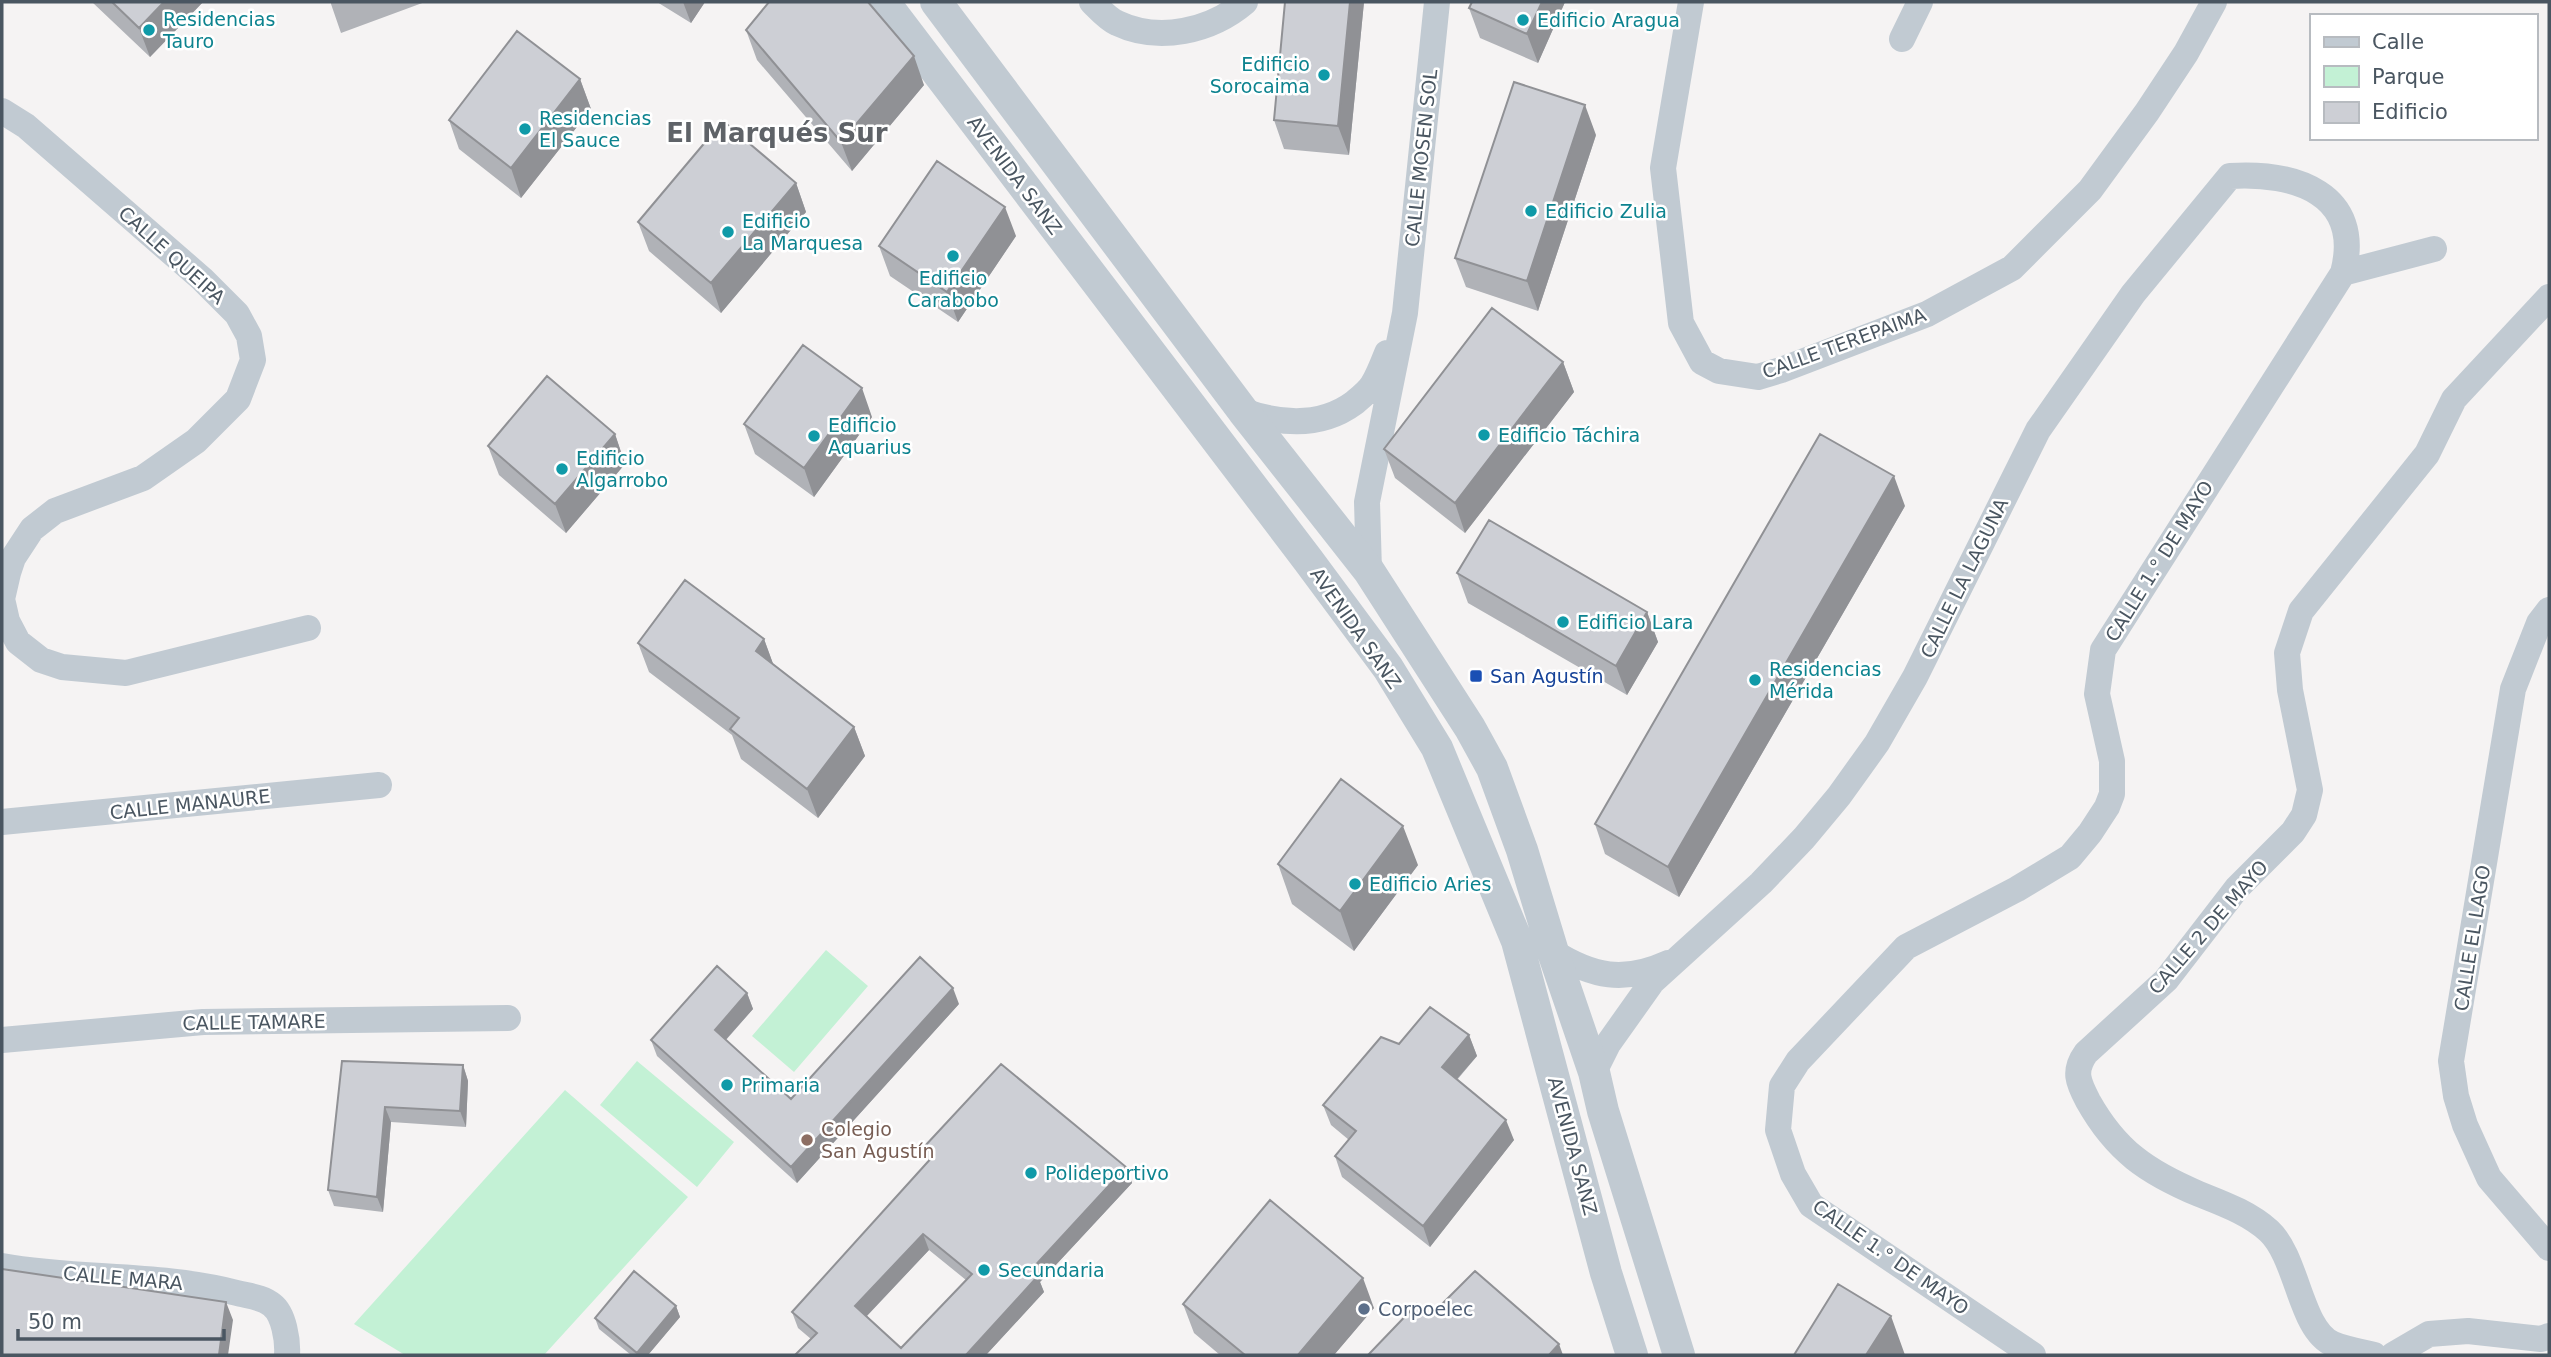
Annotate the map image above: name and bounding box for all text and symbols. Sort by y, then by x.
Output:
place label: Residencias Tauro [162,8,275,52]
place label: Edificio Aragua [1537,9,1680,31]
marker: Edificio Aragua [1515,12,1531,28]
legend [2310,14,2537,140]
marker: Residencias Tauro [141,22,157,38]
text: Calle [2372,30,2424,54]
place label: Edificio Sorocaima [1210,53,1310,97]
text: Parque [2372,65,2444,89]
marker: Edificio Sorocaima [1316,67,1332,83]
street label: CALLE MOSEN SOL [1401,68,1441,248]
text: Edificio [2372,100,2448,124]
place label: Residencias El Sauce [539,107,651,151]
street label: AVENIDA SANZ [963,111,1067,239]
district label: El Marqués Sur [666,118,888,148]
marker: Residencias El Sauce [517,121,533,137]
place label: Edificio Zulia [1545,200,1667,222]
street label: CALLE QUEIPA [114,202,230,308]
marker: Edificio Zulia [1523,203,1539,219]
place label: Edificio La Marquesa [742,210,863,254]
marker: Edificio La Marquesa [720,224,736,240]
marker: Edificio Carabobo [945,248,961,264]
place label: Edificio Carabobo [907,267,999,311]
street label: CALLE TEREPAIMA [1759,303,1929,383]
place label: Edificio Aquarius [828,414,911,458]
place label: Edificio Táchira [1498,424,1640,446]
marker: Edificio Táchira [1476,427,1492,443]
marker: Edificio Aquarius [806,428,822,444]
place label: Edificio Algarrobo [576,447,668,491]
marker: Edificio Algarrobo [554,461,570,477]
street label: CALLE 1.° DE MAYO [2101,477,2217,645]
street label: CALLE LA LAGUNA [1916,494,2012,662]
street label: AVENIDA SANZ [1306,563,1406,693]
place label: Edificio Lara [1577,611,1693,633]
marker: Edificio Lara [1555,614,1571,630]
place label: Residencias Mérida [1769,658,1881,702]
place label: San Agustín [1490,665,1604,687]
marker: San Agustín [1468,668,1484,684]
marker: Residencias Mérida [1747,672,1763,688]
street label: CALLE MANAURE [109,785,271,823]
street label: CALLE 2 DE MAYO [2144,856,2272,998]
street label: CALLE EL LAGO [2450,863,2494,1013]
place label: Edificio Aries [1369,873,1491,895]
marker: Edificio Aries [1347,876,1363,892]
street label: CALLE TAMARE [182,1010,326,1034]
place label: Primaria [741,1074,820,1096]
street label: AVENIDA SANZ [1544,1074,1602,1218]
marker: Primaria [719,1077,735,1093]
place label: Colegio San Agustín [821,1118,935,1162]
marker: Colegio San Agustín [799,1132,815,1148]
place label: Polideportivo [1045,1162,1169,1184]
marker: Polideportivo [1023,1165,1039,1181]
street label: CALLE 1.° DE MAYO [1809,1195,1973,1319]
place label: Secundaria [998,1259,1105,1281]
street label: CALLE MARA [62,1262,184,1294]
marker: Secundaria [976,1262,992,1278]
scale bar [18,1298,224,1342]
place label: Corpoelec [1378,1298,1474,1320]
marker: Corpoelec [1356,1301,1372,1317]
text: 50 m [28,1310,82,1334]

